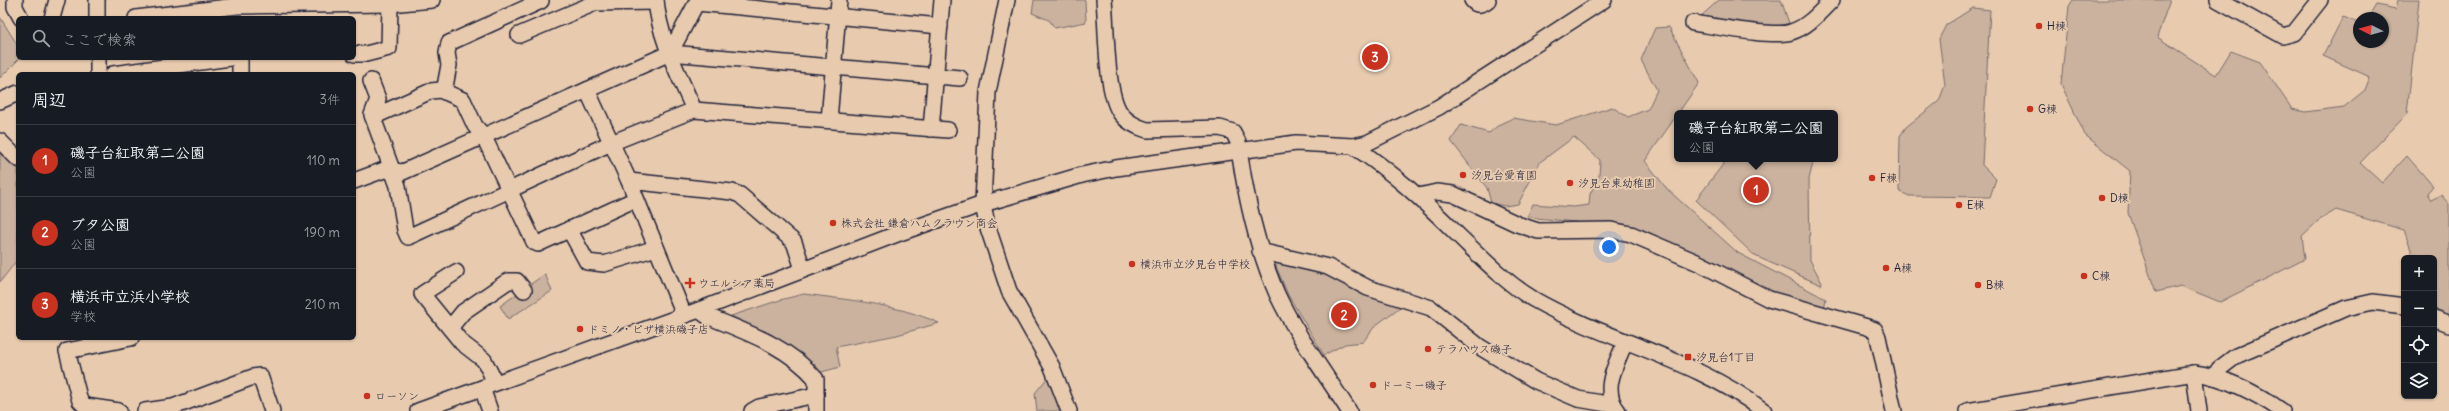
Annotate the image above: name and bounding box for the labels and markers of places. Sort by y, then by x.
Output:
place label: H棟 [2047,19,2066,33]
marker: H棟 [2034,21,2044,31]
pin: 3 [1362,42,1388,72]
place label: G棟 [2038,102,2057,116]
marker: G棟 [2025,104,2035,114]
place label: 汐見台愛育園 [1471,168,1537,182]
marker: 汐見台愛育園 [1458,170,1468,180]
place label: F棟 [1880,171,1897,185]
marker: F棟 [1867,173,1877,183]
pin: 1 [1743,175,1769,205]
place label: 汐見台東幼稚園 [1578,176,1655,190]
marker: 汐見台東幼稚園 [1565,178,1575,188]
place label: D棟 [2110,191,2129,205]
marker: D棟 [2097,193,2107,203]
place label: E棟 [1967,198,1984,212]
marker: E棟 [1954,200,1964,210]
place label: 株式会社 鎌倉ハムクラウン商会 [841,216,998,230]
marker: 株式会社 鎌倉ハムクラウン商会 [828,218,838,228]
place label: 横浜市立汐見台中学校 [1140,257,1250,271]
marker: 横浜市立汐見台中学校 [1127,259,1137,269]
place label: A棟 [1894,261,1912,275]
marker: A棟 [1881,263,1891,273]
place label: C棟 [2092,269,2110,283]
marker: C棟 [2079,271,2089,281]
place label: ウエルシア薬局 [698,276,775,290]
marker: ウエルシア薬局 [685,278,695,288]
place label: B棟 [1986,278,2004,292]
marker: B棟 [1973,280,1983,290]
pin: 2 [1331,300,1357,330]
place label: ドミノ・ピザ横浜磯子店 [588,322,709,336]
marker: ドミノ・ピザ横浜磯子店 [575,324,585,334]
place label: テラハウス磯子 [1436,342,1512,356]
marker: テラハウス磯子 [1423,344,1433,354]
place label: 汐見台1丁目 [1696,350,1755,364]
marker: 汐見台1丁目 [1683,352,1693,362]
place label: ドーミー磯子 [1381,378,1447,392]
marker: ドーミー磯子 [1368,380,1378,390]
place label: ローソン [375,389,419,403]
marker: ローソン [362,391,372,401]

